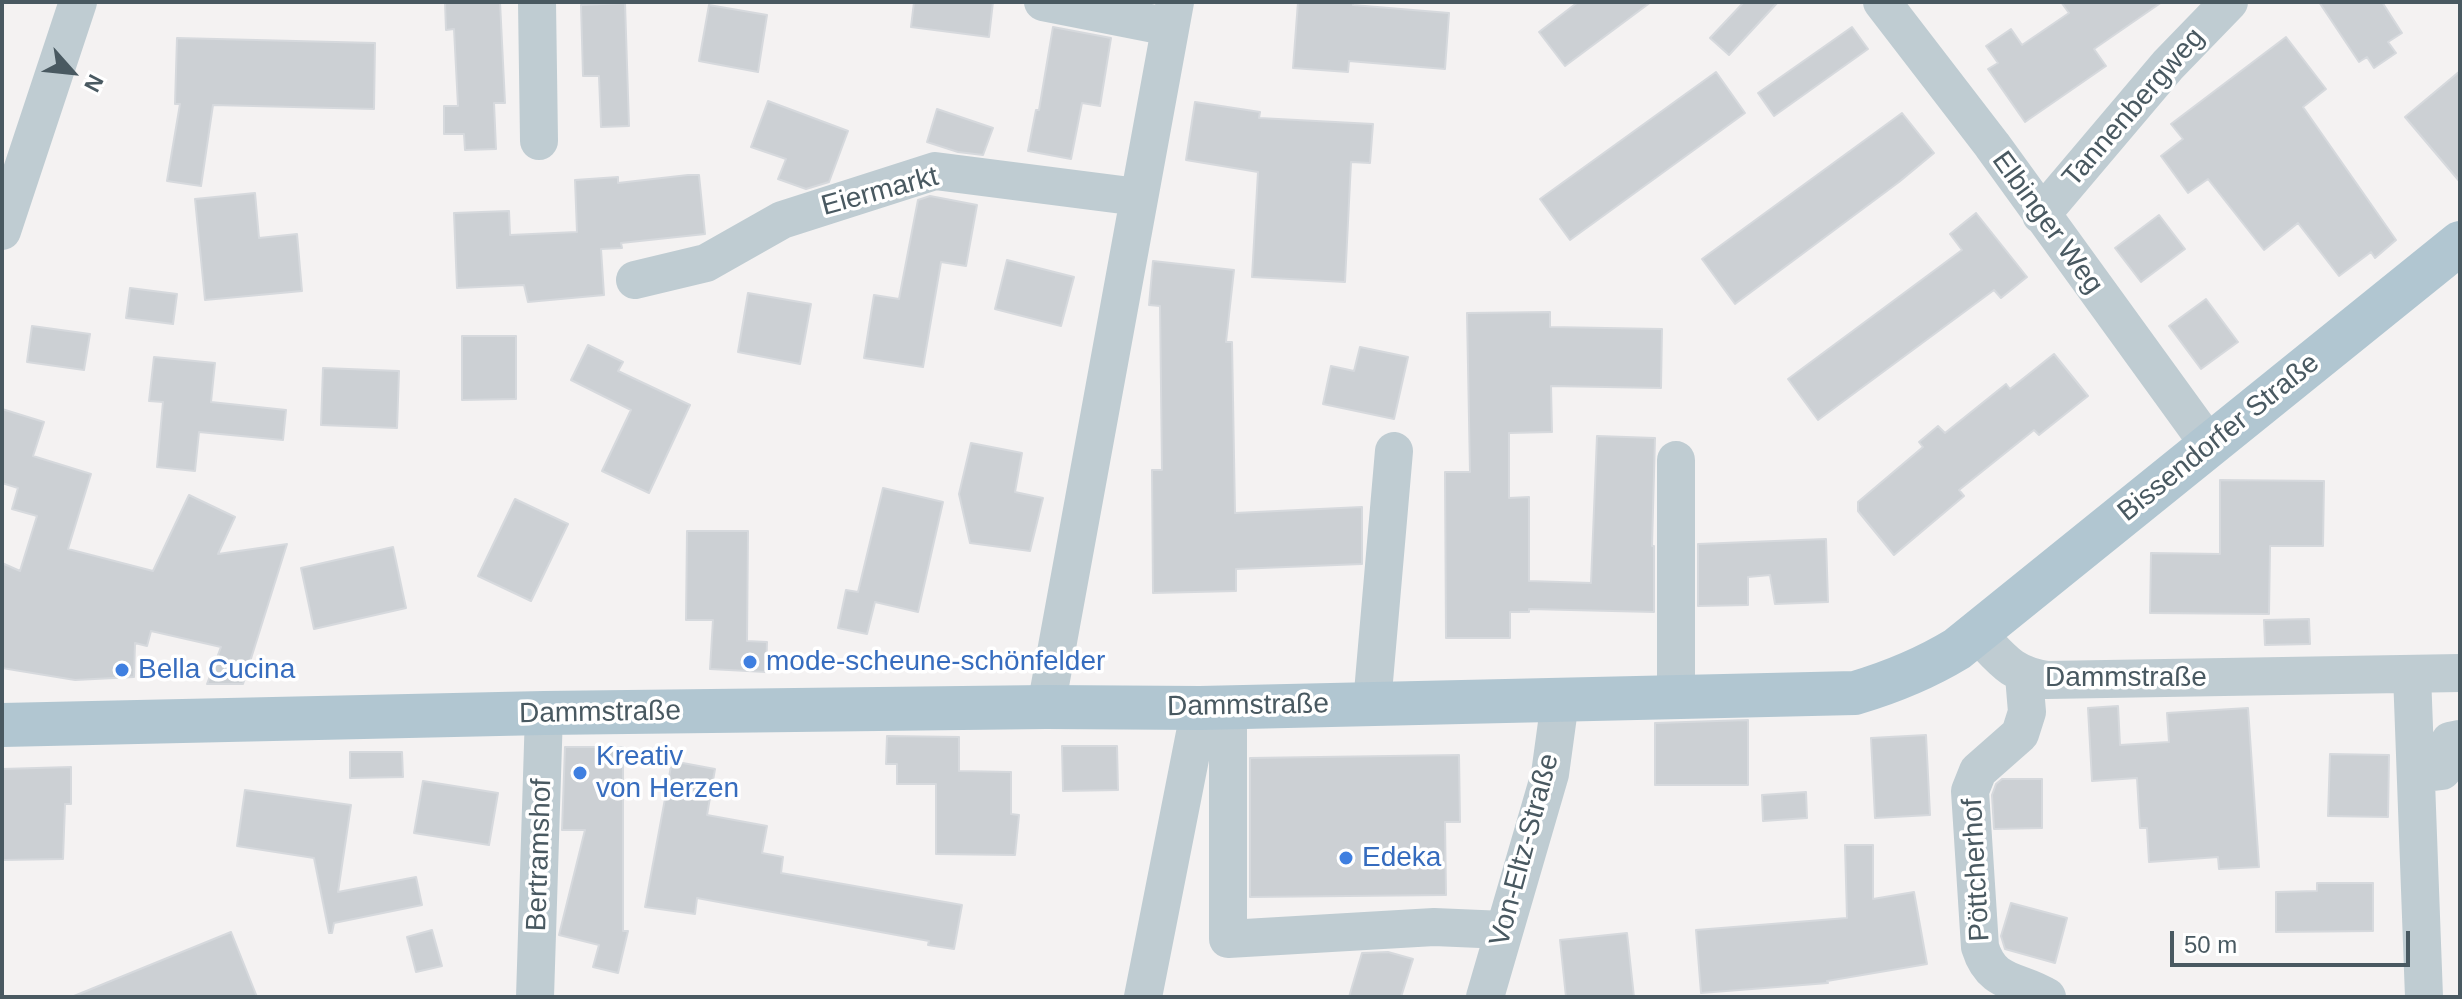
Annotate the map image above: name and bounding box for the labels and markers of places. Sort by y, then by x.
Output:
place label: mode-scheune-schönfelder [766,645,1105,679]
place label: Bella Cucina [138,653,295,687]
marker: mode-scheune-schönfelder [741,653,759,671]
marker: Bella Cucina [113,661,131,679]
place label: Kreativ von Herzen [596,740,739,806]
marker: Kreativ von Herzen [571,764,589,782]
place label: Edeka [1362,841,1441,875]
marker: Edeka [1337,849,1355,867]

